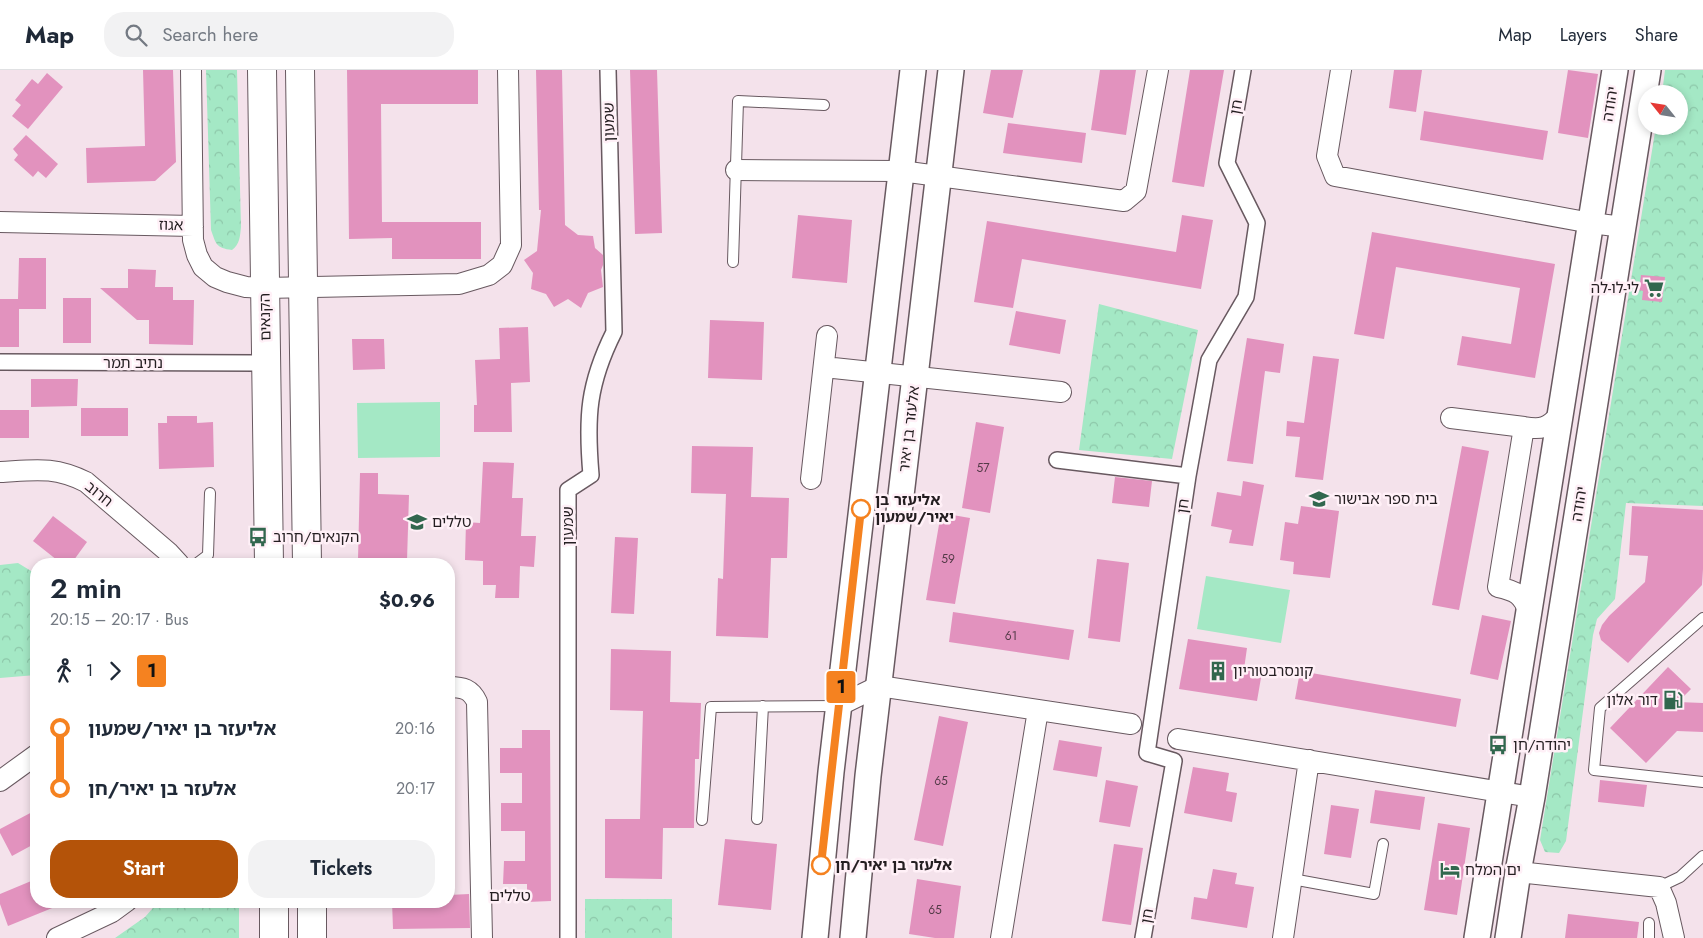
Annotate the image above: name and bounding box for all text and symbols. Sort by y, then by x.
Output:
search box [104,12,454,57]
text: Map [25,17,74,52]
icon: search [122,21,150,49]
text: Search here [162,21,258,48]
text: Map [1498,22,1532,48]
text: Layers [1560,22,1607,48]
text: Share [1635,22,1678,48]
street label: יהודה [1596,85,1624,123]
north arrow [1638,85,1688,135]
map controls [1638,85,1688,135]
street label: חן [1224,98,1248,116]
street label: שמעון [598,102,620,142]
street label: אגוז [159,214,183,236]
place label: לי-לו-לה [1591,277,1639,299]
supermarket icon: לי-לו-לה [1643,277,1665,299]
street label: הקנאים [254,293,276,341]
street label: נתיב תמר [103,352,163,374]
street label: אלעזר בן יאיר [893,384,925,474]
house number: 57 [976,459,990,477]
street label: חרוב [80,476,118,512]
street label: יהודה [1565,485,1593,523]
school or university icon: בית ספר אבישור [1308,488,1330,510]
place label: בית ספר אבישור [1334,488,1438,510]
place label: אליעזר בן יאיר/שמעון [875,489,954,528]
street label: חן [1171,497,1195,515]
marker: אליעזר בן יאיר/שמעון [851,499,871,519]
street label: שמעון [557,506,579,546]
school or university icon: טללים [406,511,428,533]
place label: טללים [432,511,471,533]
bus stop icon: הקנאים/חרוב [247,526,269,548]
place label: הקנאים/חרוב [273,526,359,548]
house number: 59 [941,550,955,568]
text: 2 min [50,568,122,609]
text: $0.96 [379,587,435,614]
text: 20:15 – 20:17 · Bus [50,608,188,631]
house number: 61 [1005,627,1017,645]
icon: walk [50,657,78,685]
icon: forward [101,657,129,685]
text: 1 [147,658,156,684]
text: 1 [86,659,93,682]
building icon: קונסרבטוריון [1207,660,1229,682]
place label: קונסרבטוריון [1233,660,1313,682]
line badge: 1 [825,671,857,703]
text: 1 [836,674,846,700]
place label: דור אלון [1607,689,1658,711]
fuel station icon: דור אלון [1662,689,1684,711]
text: אליעזר בן יאיר/שמעון [88,715,276,742]
text: 20:16 [395,717,435,740]
bus stop icon: יהודה/חן [1487,734,1509,756]
place label: יהודה/חן [1513,734,1571,756]
house number: 65 [934,772,948,790]
text: אלעזר בן יאיר/חן [88,775,236,802]
text: 20:17 [396,777,435,800]
button: Start [50,840,238,898]
button: Tickets [248,840,435,898]
place label: אלעזר בן יאיר/חן [835,854,952,876]
marker: אלעזר בן יאיר/חן [811,855,831,875]
hotel icon: ים המלח [1439,859,1461,881]
place label: ים המלח [1465,859,1521,881]
district label: טללים [489,884,531,907]
house number: 65 [928,901,942,919]
street label: חן [1135,907,1159,925]

